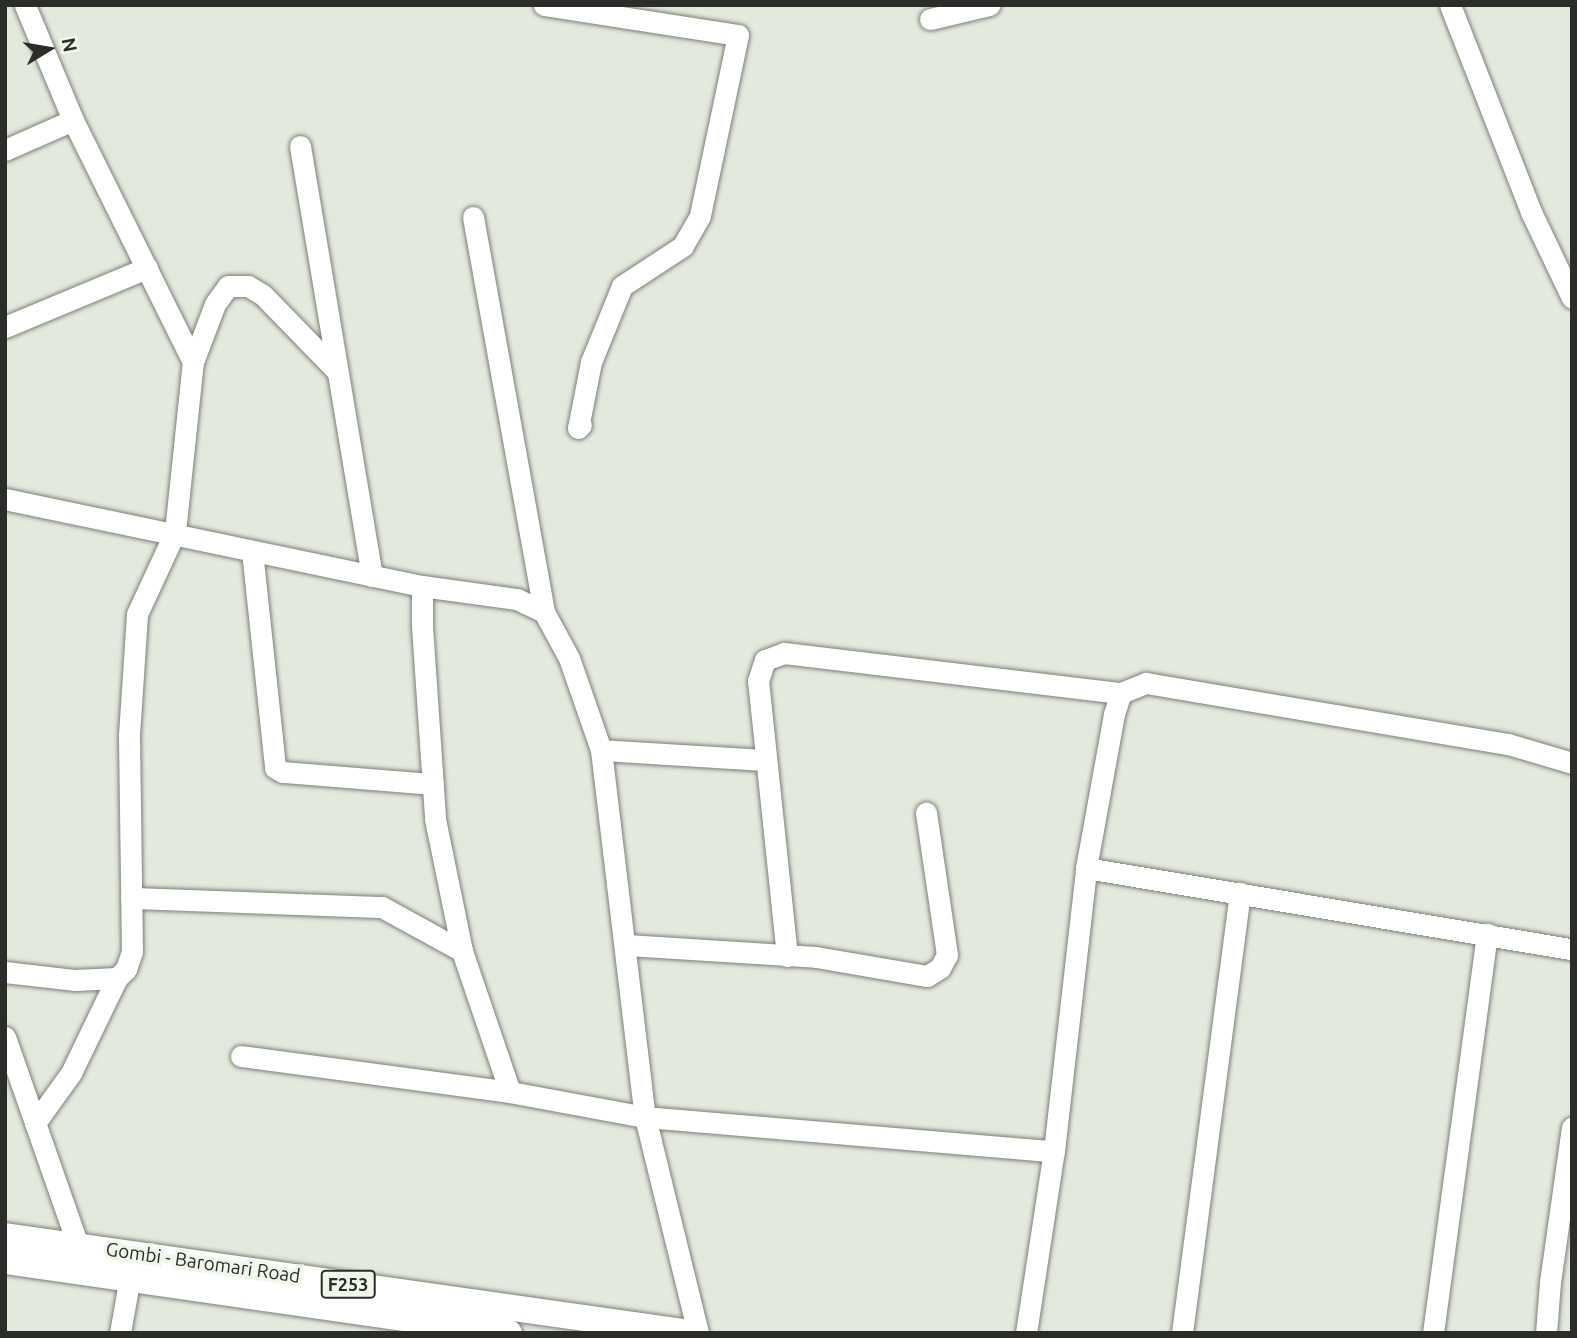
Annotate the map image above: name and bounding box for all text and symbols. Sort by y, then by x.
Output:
north arrow [14,14,84,84]
text: N [57,36,82,54]
street label: Gombi - Baromari Road [104,1238,302,1288]
road number: F253 [320,1269,376,1298]

